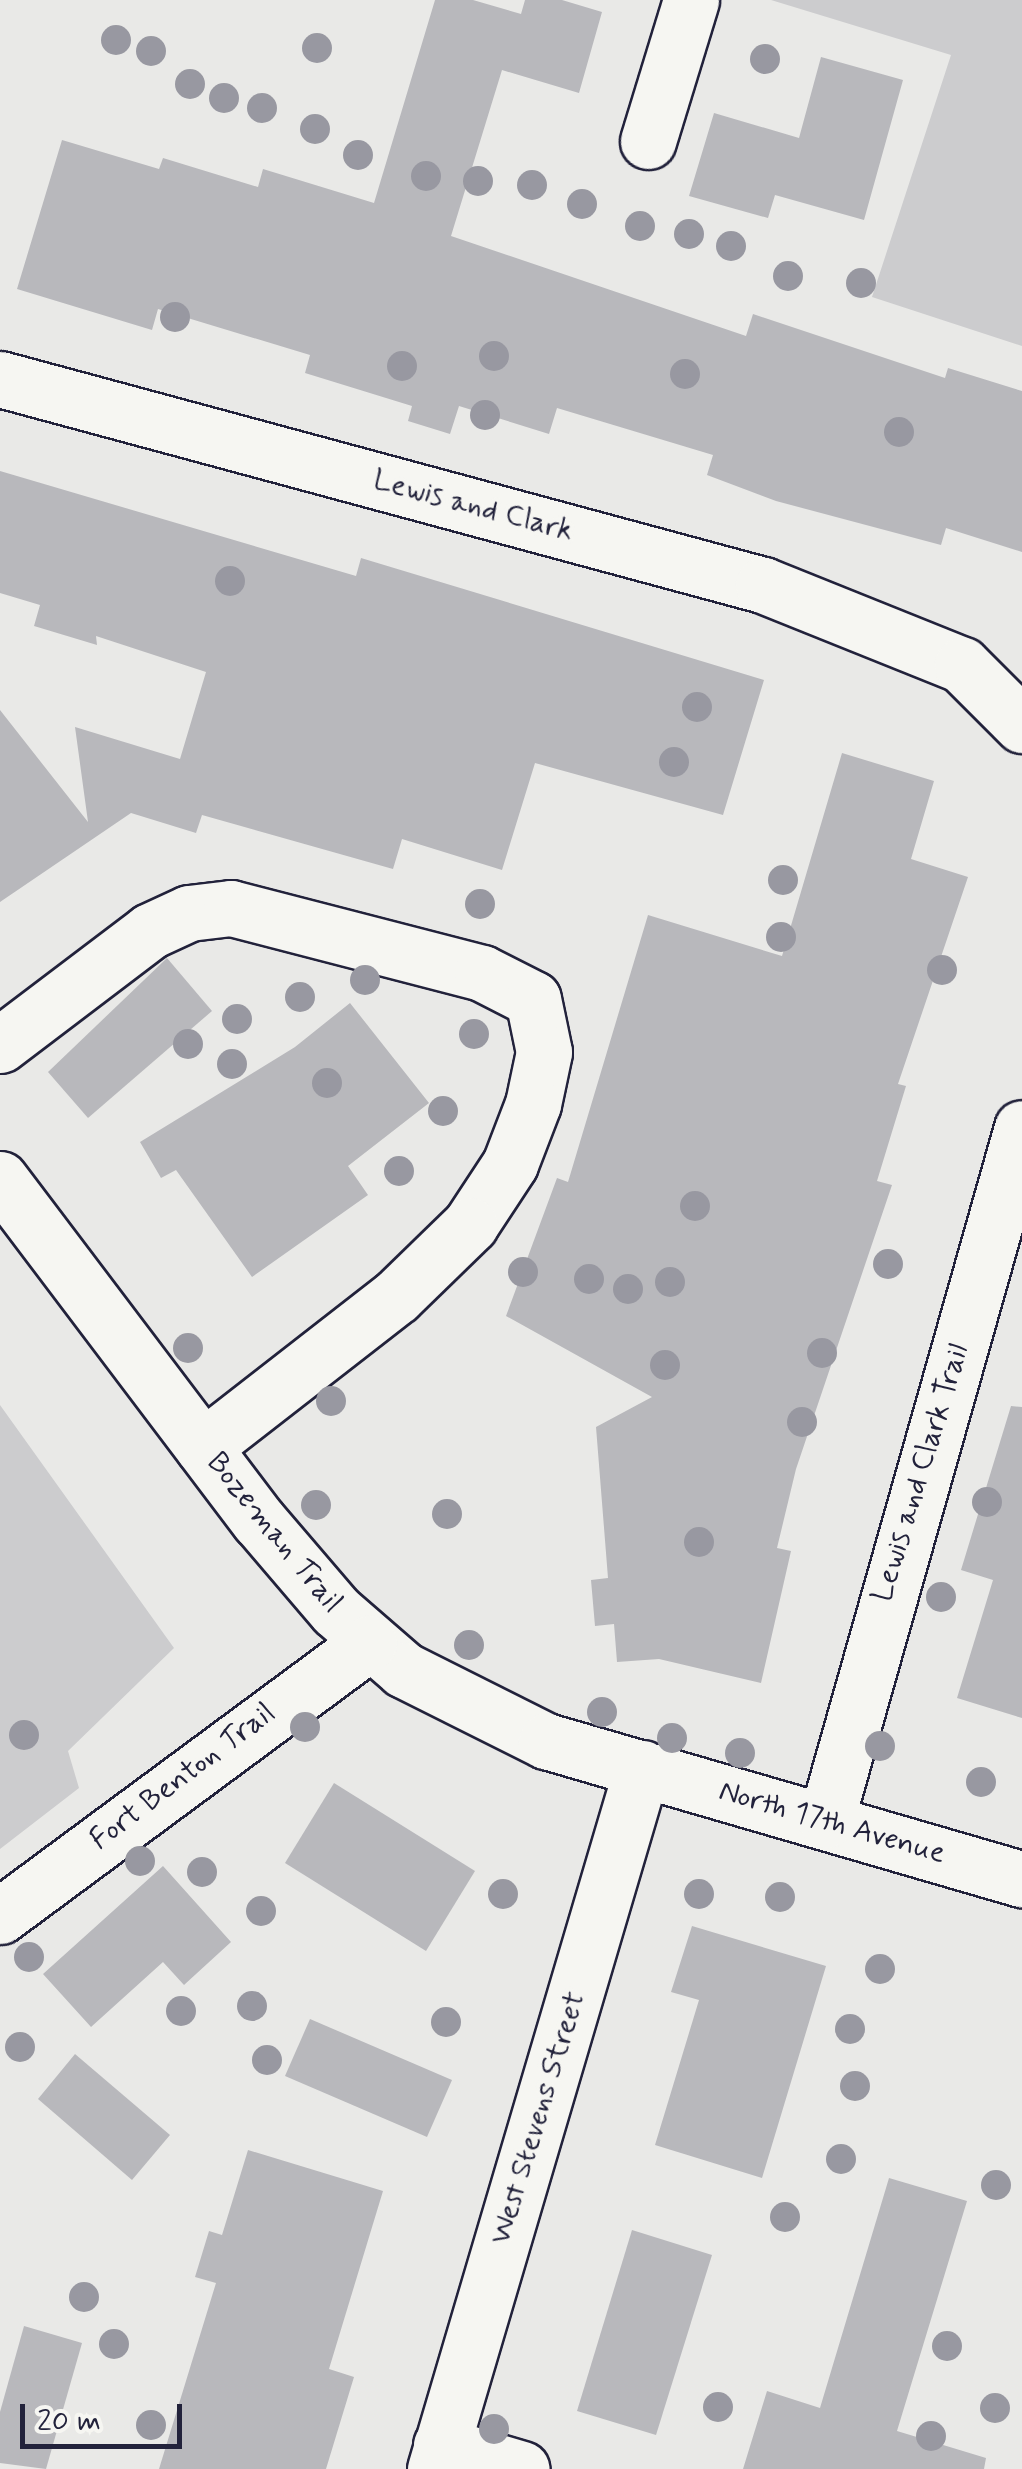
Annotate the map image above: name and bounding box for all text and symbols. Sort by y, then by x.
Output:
street label: Lewis and Clark [369,462,577,550]
street label: Lewis and Clark Trail [864,1339,978,1607]
street label: Bozeman Trail [200,1448,348,1618]
street label: Fort Benton Trail [86,1698,280,1856]
street label: North 17th Avenue [715,1774,949,1872]
street label: West Stevens Street [483,1988,593,2248]
scale bar [25,2384,188,2446]
text: 20 m [37,2402,101,2441]

